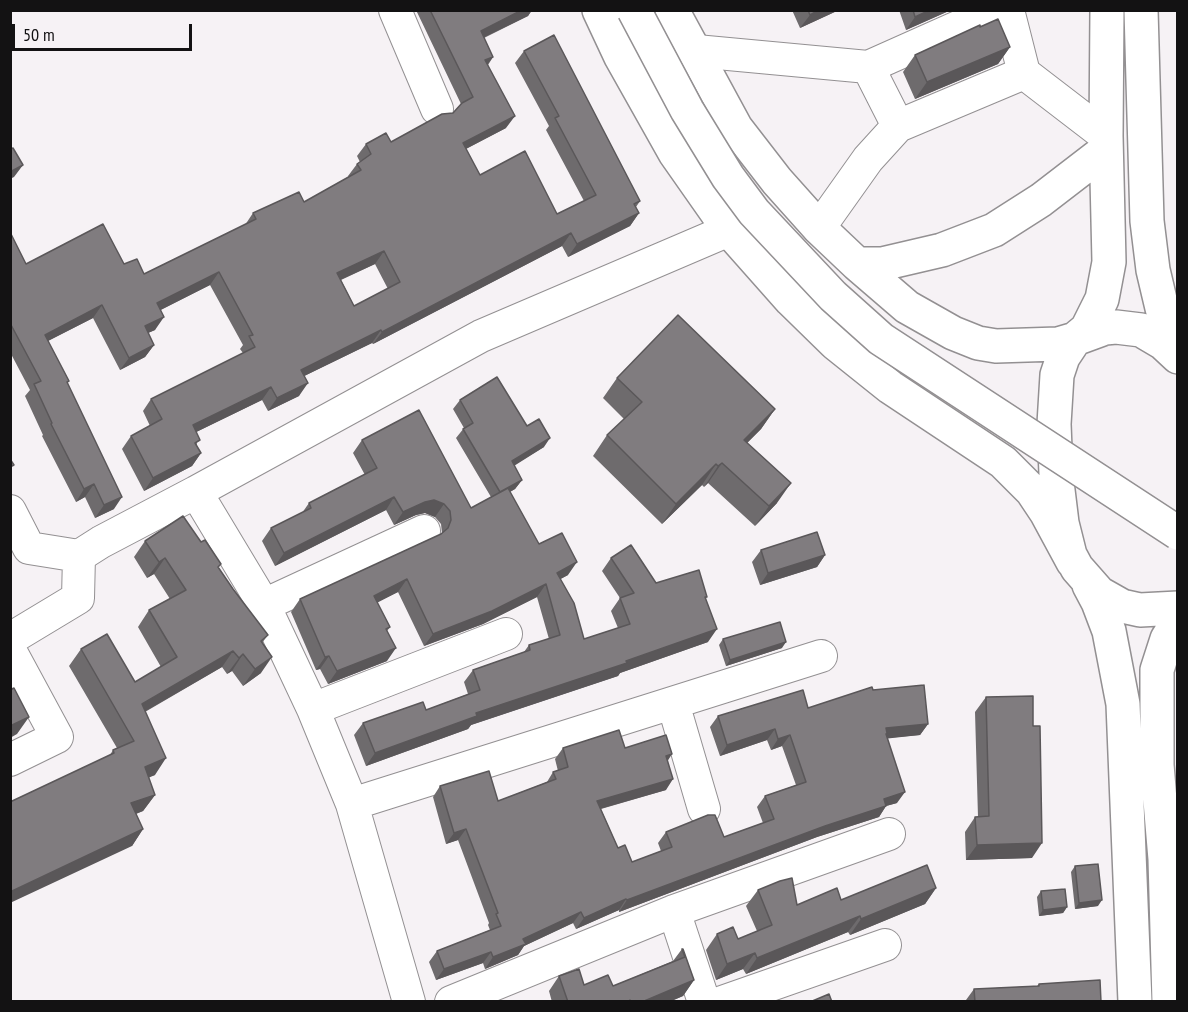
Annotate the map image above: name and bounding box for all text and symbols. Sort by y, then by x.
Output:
scale bar [15,12,195,50]
text: 50 m [23,23,55,46]

